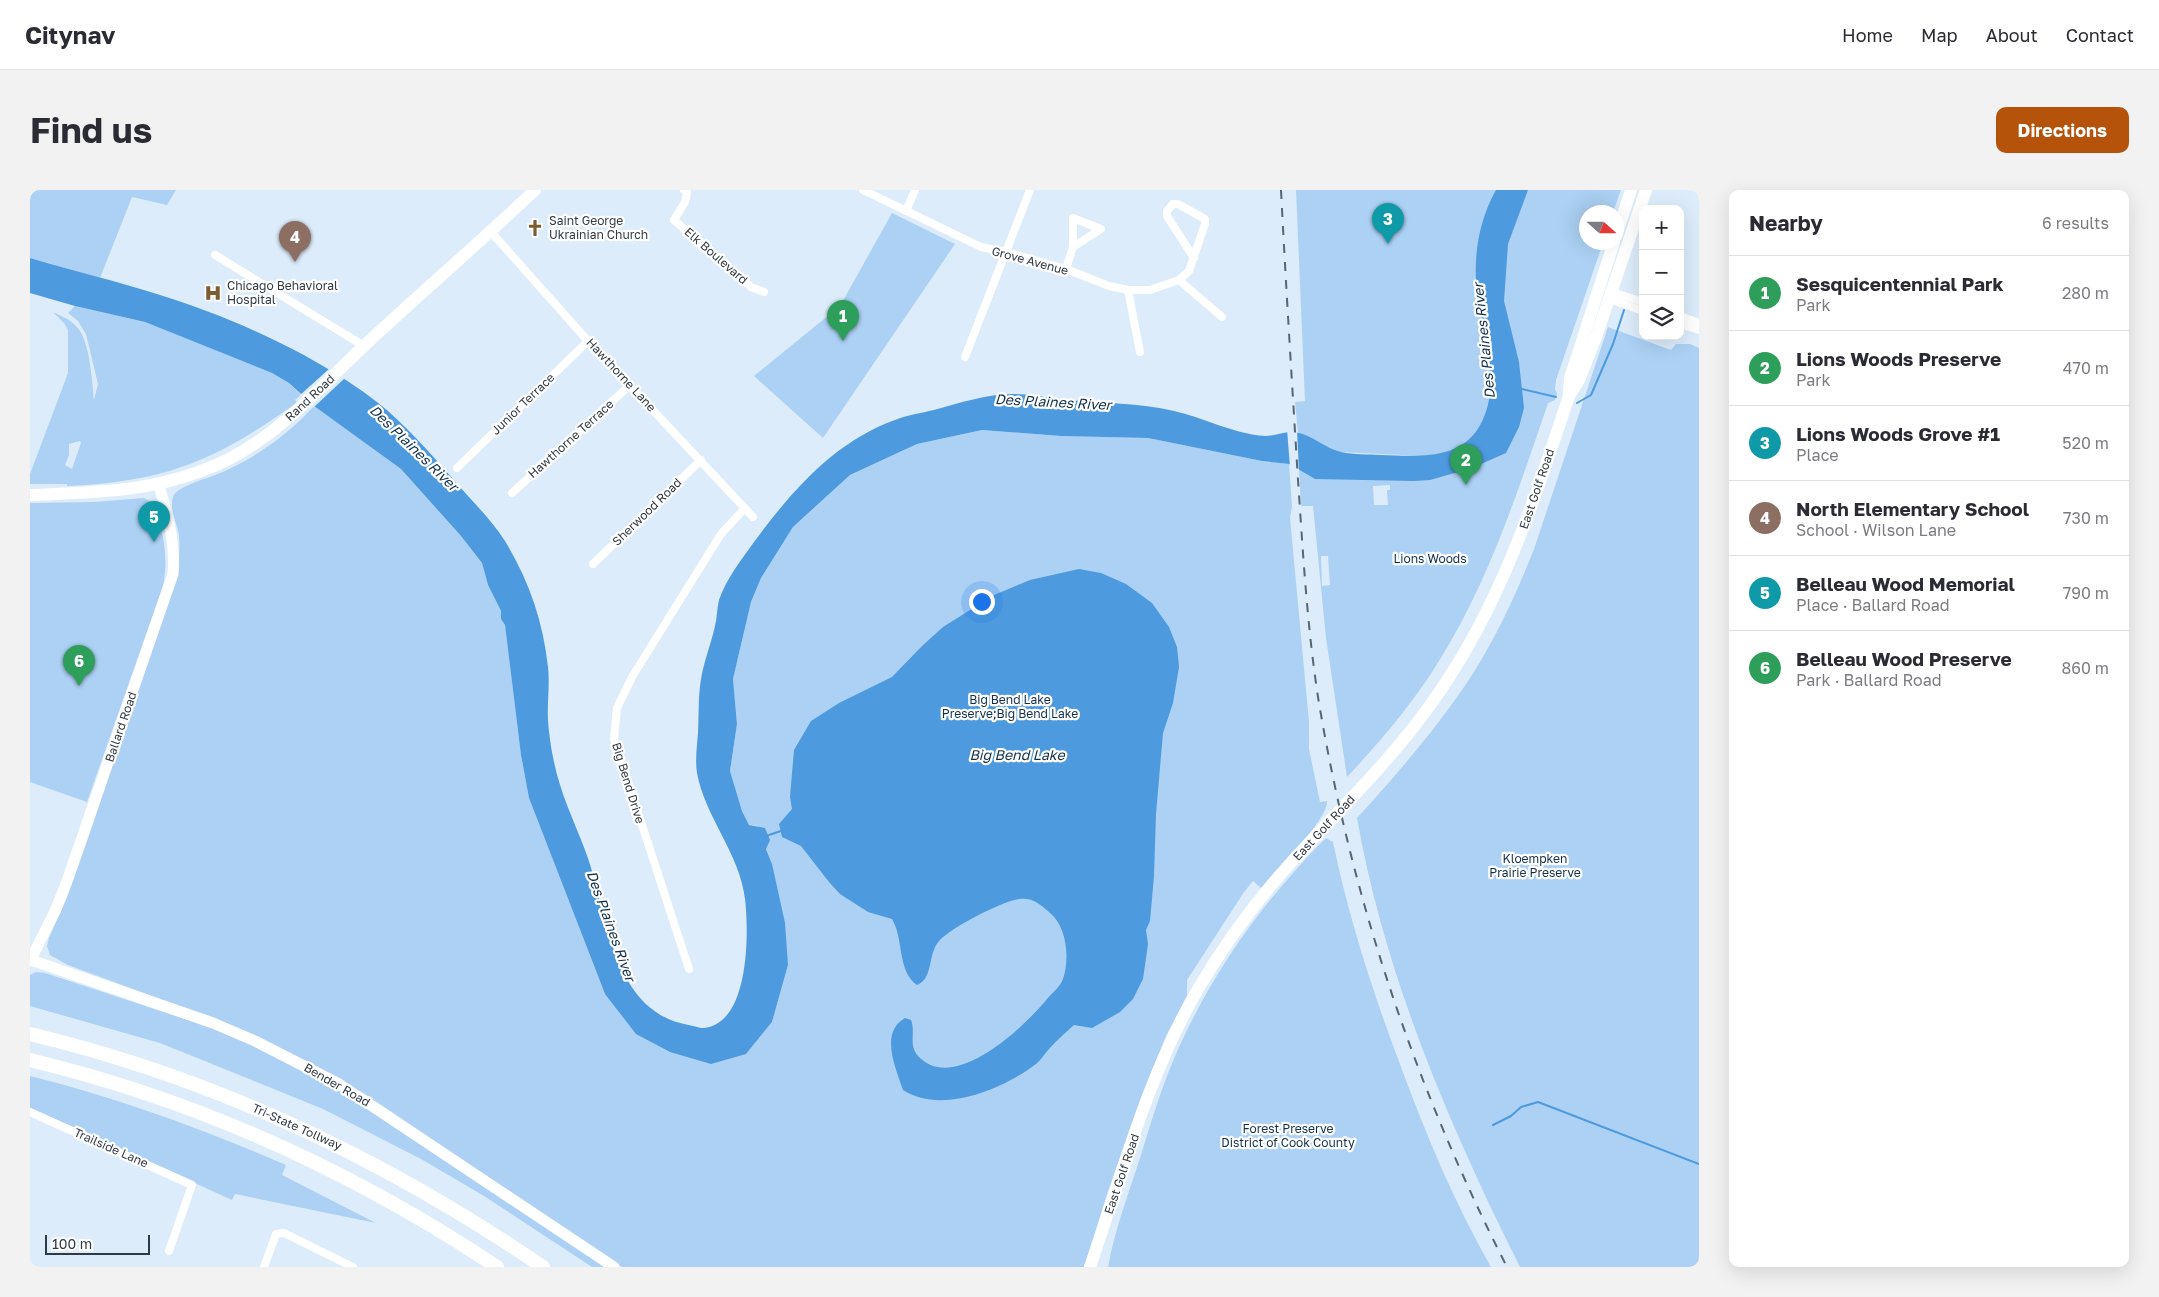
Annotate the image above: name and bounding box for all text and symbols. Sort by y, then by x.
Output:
text: Citynav [25,20,115,49]
text: Home [1842,24,1893,46]
text: Map [1921,24,1958,46]
text: About [1986,24,2038,46]
text: Contact [2066,24,2134,46]
button: Directions [1996,107,2129,153]
text: Find us [30,109,152,151]
pin: 3 [1372,203,1404,244]
north arrow [1579,205,1624,250]
map controls [1639,205,1684,340]
button: + [1639,205,1684,250]
text: Nearby [1749,210,1823,236]
place label: Saint George Ukrainian Church [549,213,648,242]
text: 6 results [2042,213,2109,233]
church icon: Saint George Ukrainian Church [525,218,545,238]
pin: 4 [279,221,311,262]
street label: Elk Boulevard [682,224,751,287]
street label: Grove Avenue [990,243,1070,278]
button: − [1639,250,1684,295]
text: Sesquicentennial Park [1796,272,2003,295]
place label: Chicago Behavioral Hospital [227,278,338,307]
water label: Des Plaines River [1469,280,1498,400]
hospital icon: Chicago Behavioral Hospital [203,283,223,303]
text: 1 [1761,283,1769,303]
text: 280 m [2062,283,2109,303]
button: layers [1639,295,1684,340]
text: Park [1796,295,1831,315]
pin: 1 [827,300,859,341]
street label: Hawthorne Lane [583,335,659,415]
text: Lions Woods Preserve [1796,347,2001,370]
text: 2 [1760,358,1770,378]
text: 470 m [2063,358,2109,378]
street label: Junior Terrace [488,370,557,438]
text: Park [1796,370,1831,390]
street label: Rand Road [282,371,337,424]
water label: Des Plaines River [995,390,1114,413]
street label: Hawthorne Terrace [525,396,617,481]
water label: Des Plaines River [367,401,464,496]
text: Lions Woods Grove #1 [1796,422,2000,445]
text: 3 [1760,433,1770,453]
text: 520 m [2062,433,2109,453]
pin: 2 [1450,444,1482,485]
text: Place [1796,445,1839,465]
street label: East Golf Road [1516,447,1557,531]
street label: Sherwood Road [609,475,684,549]
text: North Elementary School [1796,497,2029,520]
pin: 5 [138,501,170,542]
text: 4 [1760,508,1770,528]
text: 730 m [2063,508,2109,528]
text: School · Wilson Lane [1796,520,1956,540]
park label: Lions Woods [1393,551,1467,566]
text: Belleau Wood Memorial [1796,572,2015,595]
text: 5 [1760,583,1770,603]
text: 790 m [2063,583,2109,603]
your location [969,589,995,615]
text: Place · Ballard Road [1796,595,1950,615]
pin: 6 [63,645,95,686]
text: Belleau Wood Preserve [1796,647,2012,670]
text: 6 [1760,658,1770,678]
text: 860 m [2061,658,2109,678]
text: Park · Ballard Road [1796,670,1942,690]
street label: Ballard Road [101,690,140,764]
park label: Big Bend Lake Preserve;Big Bend Lake [942,692,1078,721]
street label: Big Bend Drive [609,740,648,825]
water label: Big Bend Lake [969,746,1065,763]
street label: East Golf Road [1289,792,1358,864]
park label: Kloempken Prairie Preserve [1489,851,1581,880]
water label: Des Plaines River [584,868,640,986]
street label: Bender Road [302,1060,373,1110]
street label: Tri-State Tollway [250,1100,345,1153]
park label: Forest Preserve District of Cook County [1221,1121,1355,1150]
street label: Trailside Lane [72,1124,151,1171]
street label: East Golf Road [1101,1132,1142,1216]
scale bar [45,1232,150,1255]
text: 100 m [52,1235,92,1252]

